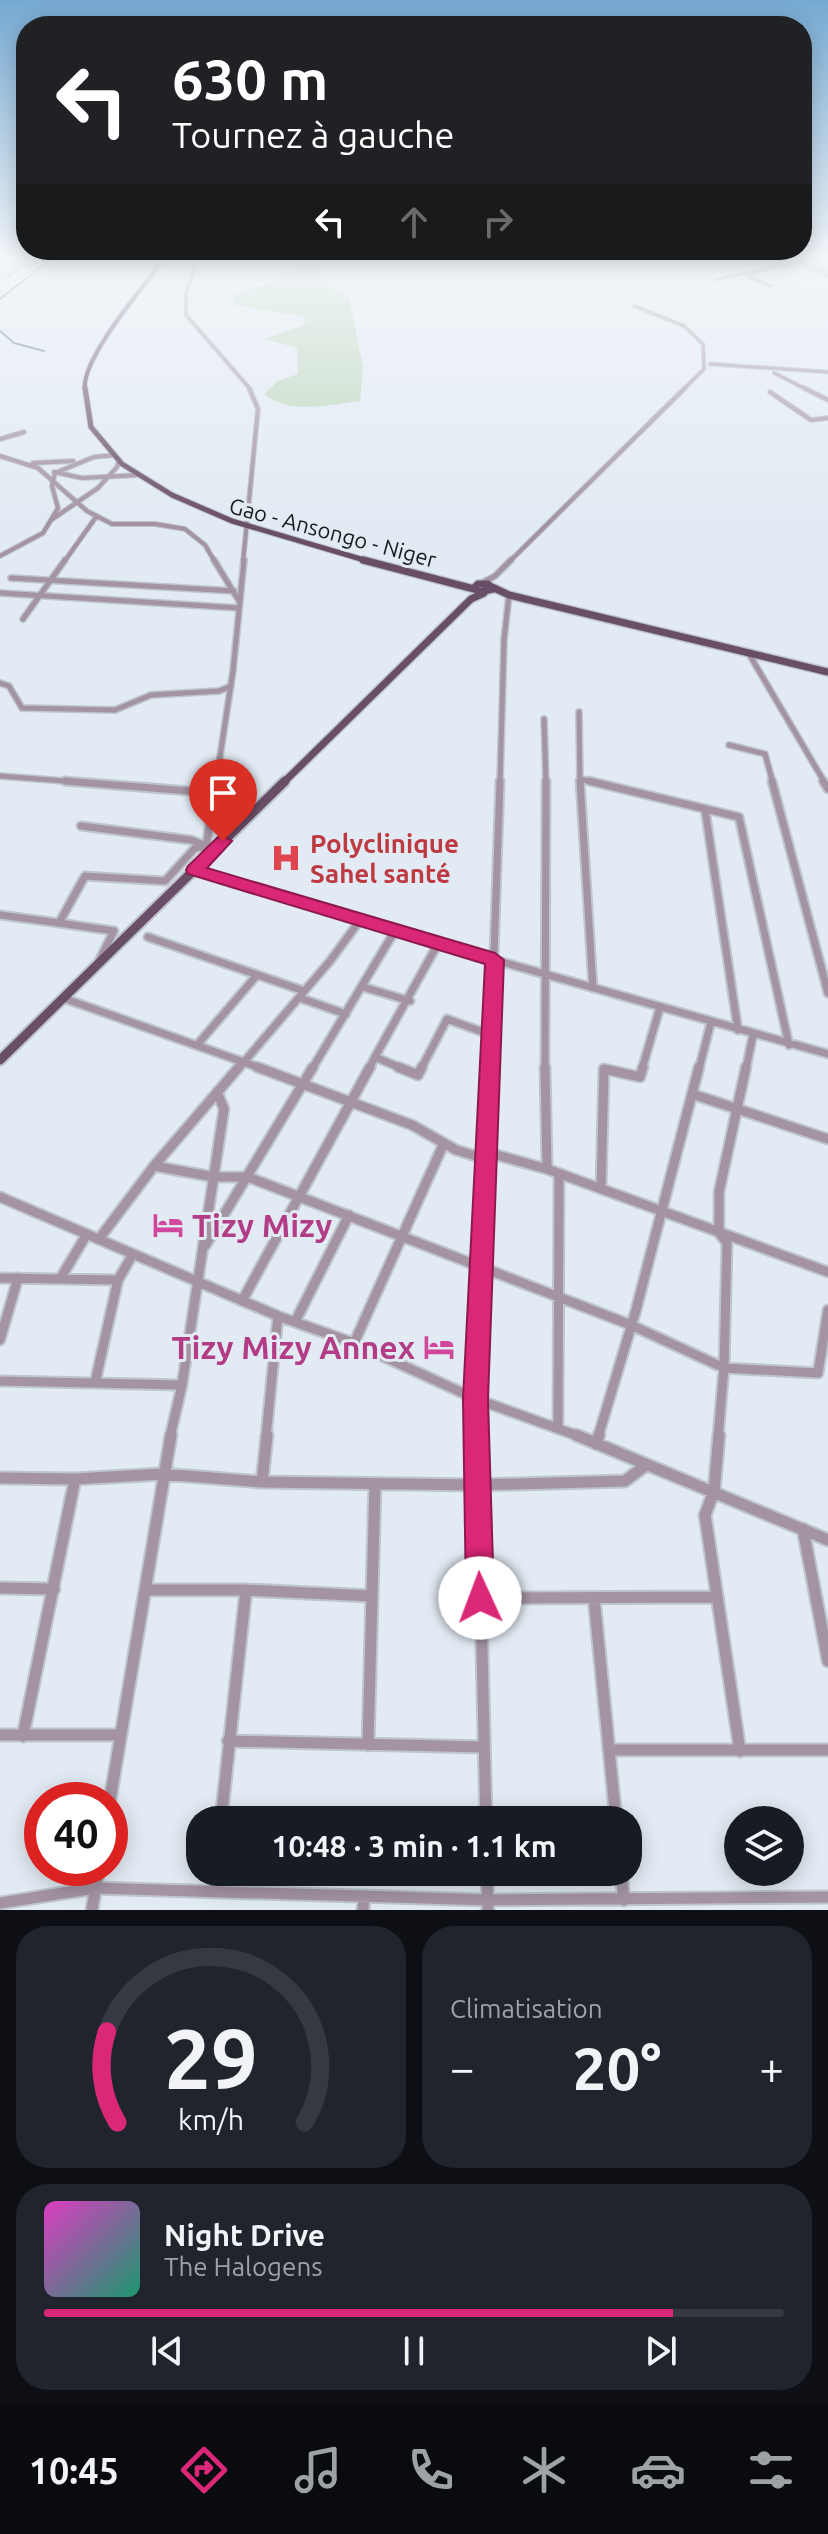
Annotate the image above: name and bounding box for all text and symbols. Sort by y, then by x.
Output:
icon: left [40,48,144,152]
text: 630 m [172,48,328,111]
text: Tournez à gauche [172,114,454,155]
icon: left [308,200,352,244]
icon: ahead [392,200,436,244]
icon: right [476,200,520,244]
street label: Gao - Ansongo - Niger [227,492,440,572]
pin [189,759,257,841]
icon: arrive [201,771,245,815]
place label: Polyclinique Sahel santé [310,829,459,888]
hospital icon: Polyclinique Sahel santé [269,841,303,875]
place label: Tizy Mizy [192,1207,332,1243]
hotel icon: Tizy Mizy [151,1208,185,1242]
place label: Tizy Mizy Annex [171,1329,415,1365]
hotel icon: Tizy Mizy Annex [422,1330,456,1364]
position arrow [438,1556,522,1640]
speed limit sign: 40 [24,1782,128,1886]
map controls [724,1806,804,1886]
button: layers [724,1806,804,1886]
text: 10:48 · 3 min · 1.1 km [271,1829,557,1863]
text: Climatisation [450,1994,603,2023]
text: 29 [164,2011,258,2105]
text: 20° [573,2034,661,2101]
text: − [450,2043,475,2092]
text: + [759,2043,784,2092]
text: km/h [178,2103,244,2135]
text: Night Drive [164,2218,325,2252]
text: The Halogens [164,2252,323,2281]
icon: previous [145,2329,189,2373]
icon: pause [392,2329,436,2373]
icon: next [639,2329,683,2373]
icon: directions [176,2442,232,2498]
icon: music [290,2442,346,2498]
icon: phone [403,2442,459,2498]
icon: climate [516,2442,572,2498]
icon: car [630,2442,686,2498]
icon: filters [743,2442,799,2498]
text: 10:45 [29,2450,119,2491]

